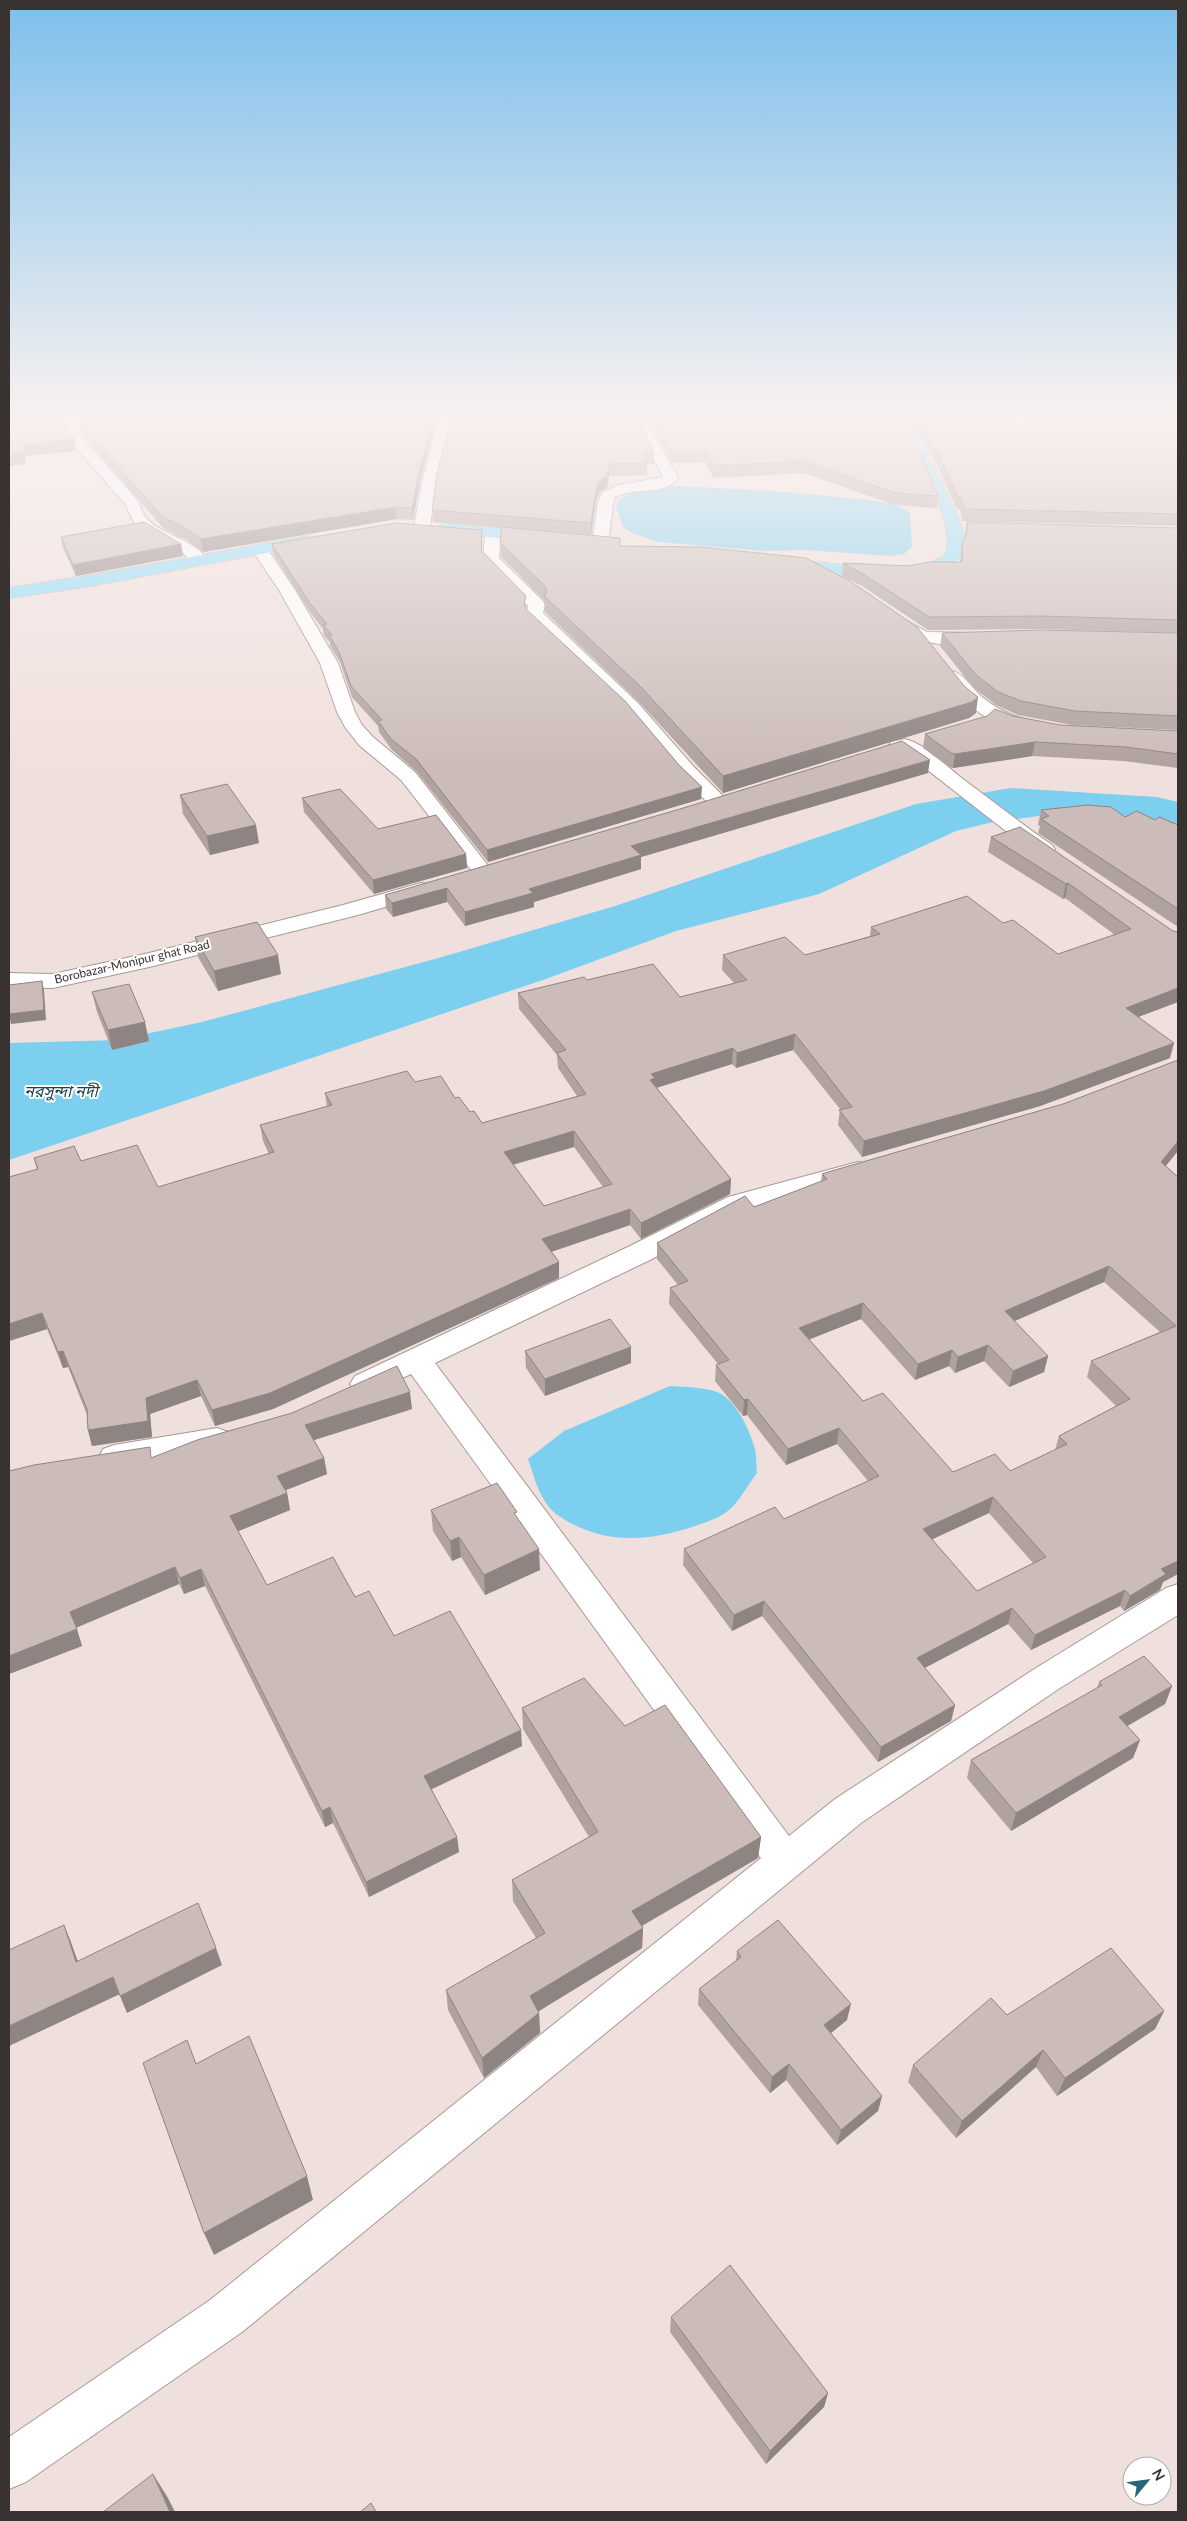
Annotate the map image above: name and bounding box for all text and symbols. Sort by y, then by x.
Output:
street label: Borobazar-Monipur ghat Road [53,936,211,987]
water label: নরসুন্দা নদী [24,1081,100,1101]
north arrow [1122,2456,1172,2506]
text: N [1149,2466,1169,2483]

